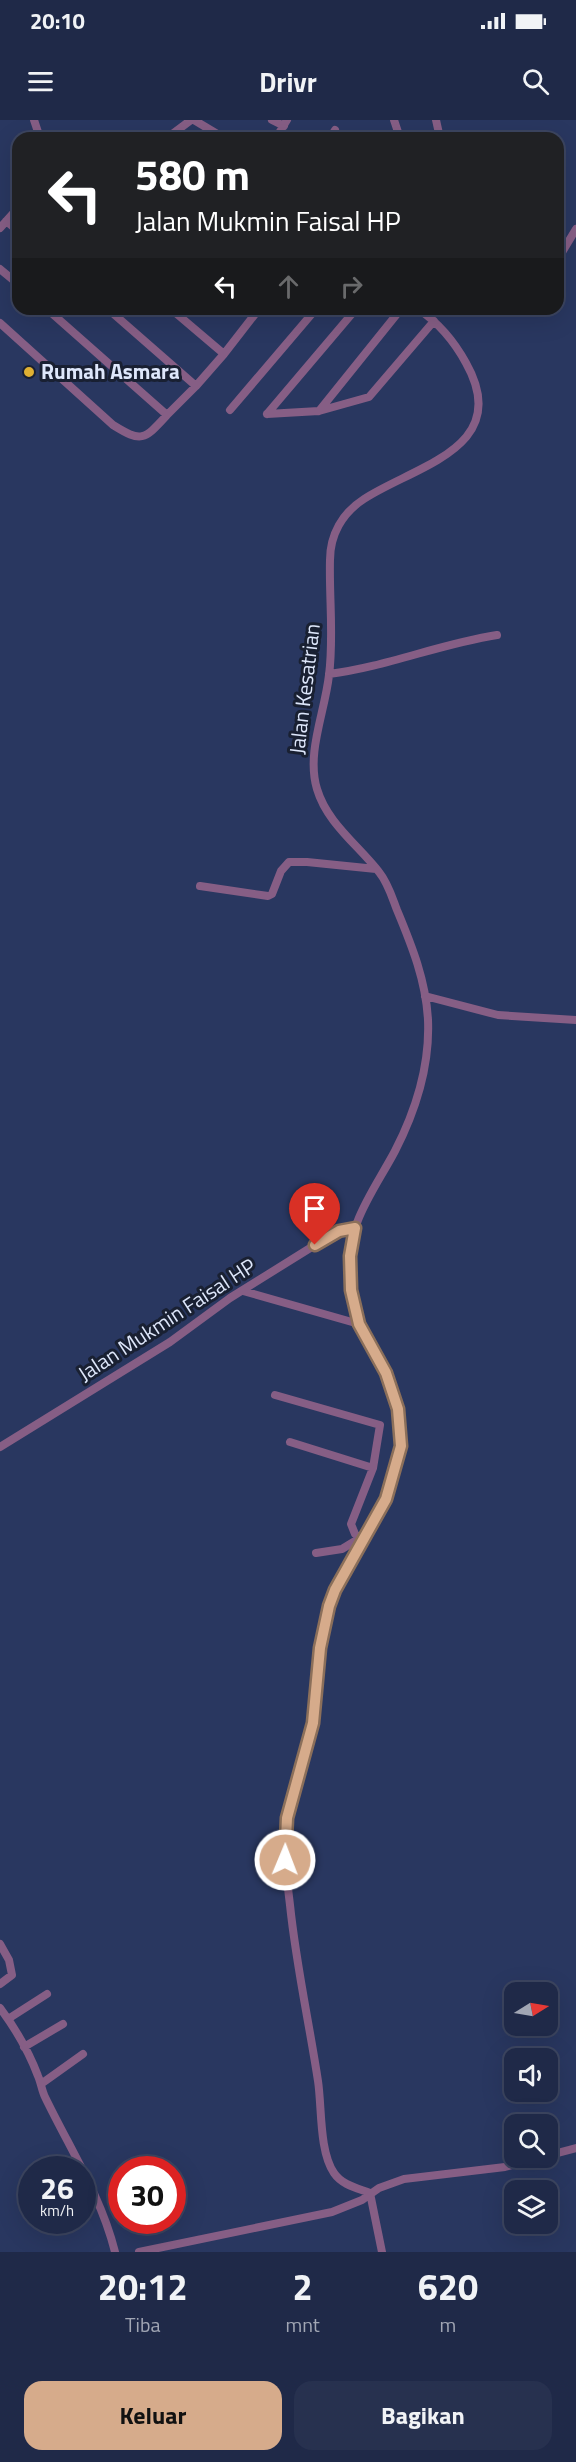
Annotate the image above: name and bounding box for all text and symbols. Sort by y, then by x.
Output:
text: 20:10 [30,4,85,38]
text: Drivr [259,61,317,102]
icon: menu [24,65,57,98]
icon: search [519,65,552,98]
text: 580 m [135,142,250,206]
icon: left [36,156,114,234]
text: Jalan Mukmin Faisal HP [135,200,401,241]
icon: left [209,270,242,303]
icon: ahead [272,270,305,303]
icon: right [335,270,368,303]
place label: Rumah Asmara [41,355,180,387]
marker: Rumah Asmara [22,365,36,379]
street label: Jalan Kesatrian [280,622,328,756]
pin [289,1183,340,1245]
icon: arrive [298,1192,331,1225]
street label: Jalan Mukmin Faisal HP [71,1249,262,1389]
position arrow [253,1828,317,1892]
north arrow [504,1982,558,2036]
map controls [504,1982,558,2234]
button: sound [504,2048,558,2102]
button: search [504,2114,558,2168]
speed limit sign: 30 [108,2156,186,2234]
text: 26 [40,2165,74,2211]
button: layers [504,2180,558,2234]
text: km/h [40,2199,74,2222]
text: 20:12 [98,2259,188,2314]
text: 2 [293,2259,313,2314]
text: 620 [418,2259,478,2314]
text: Tiba [125,2309,160,2340]
text: mnt [285,2309,320,2340]
text: m [440,2309,456,2340]
button: Keluar [24,2381,282,2450]
button: Bagikan [294,2381,552,2450]

